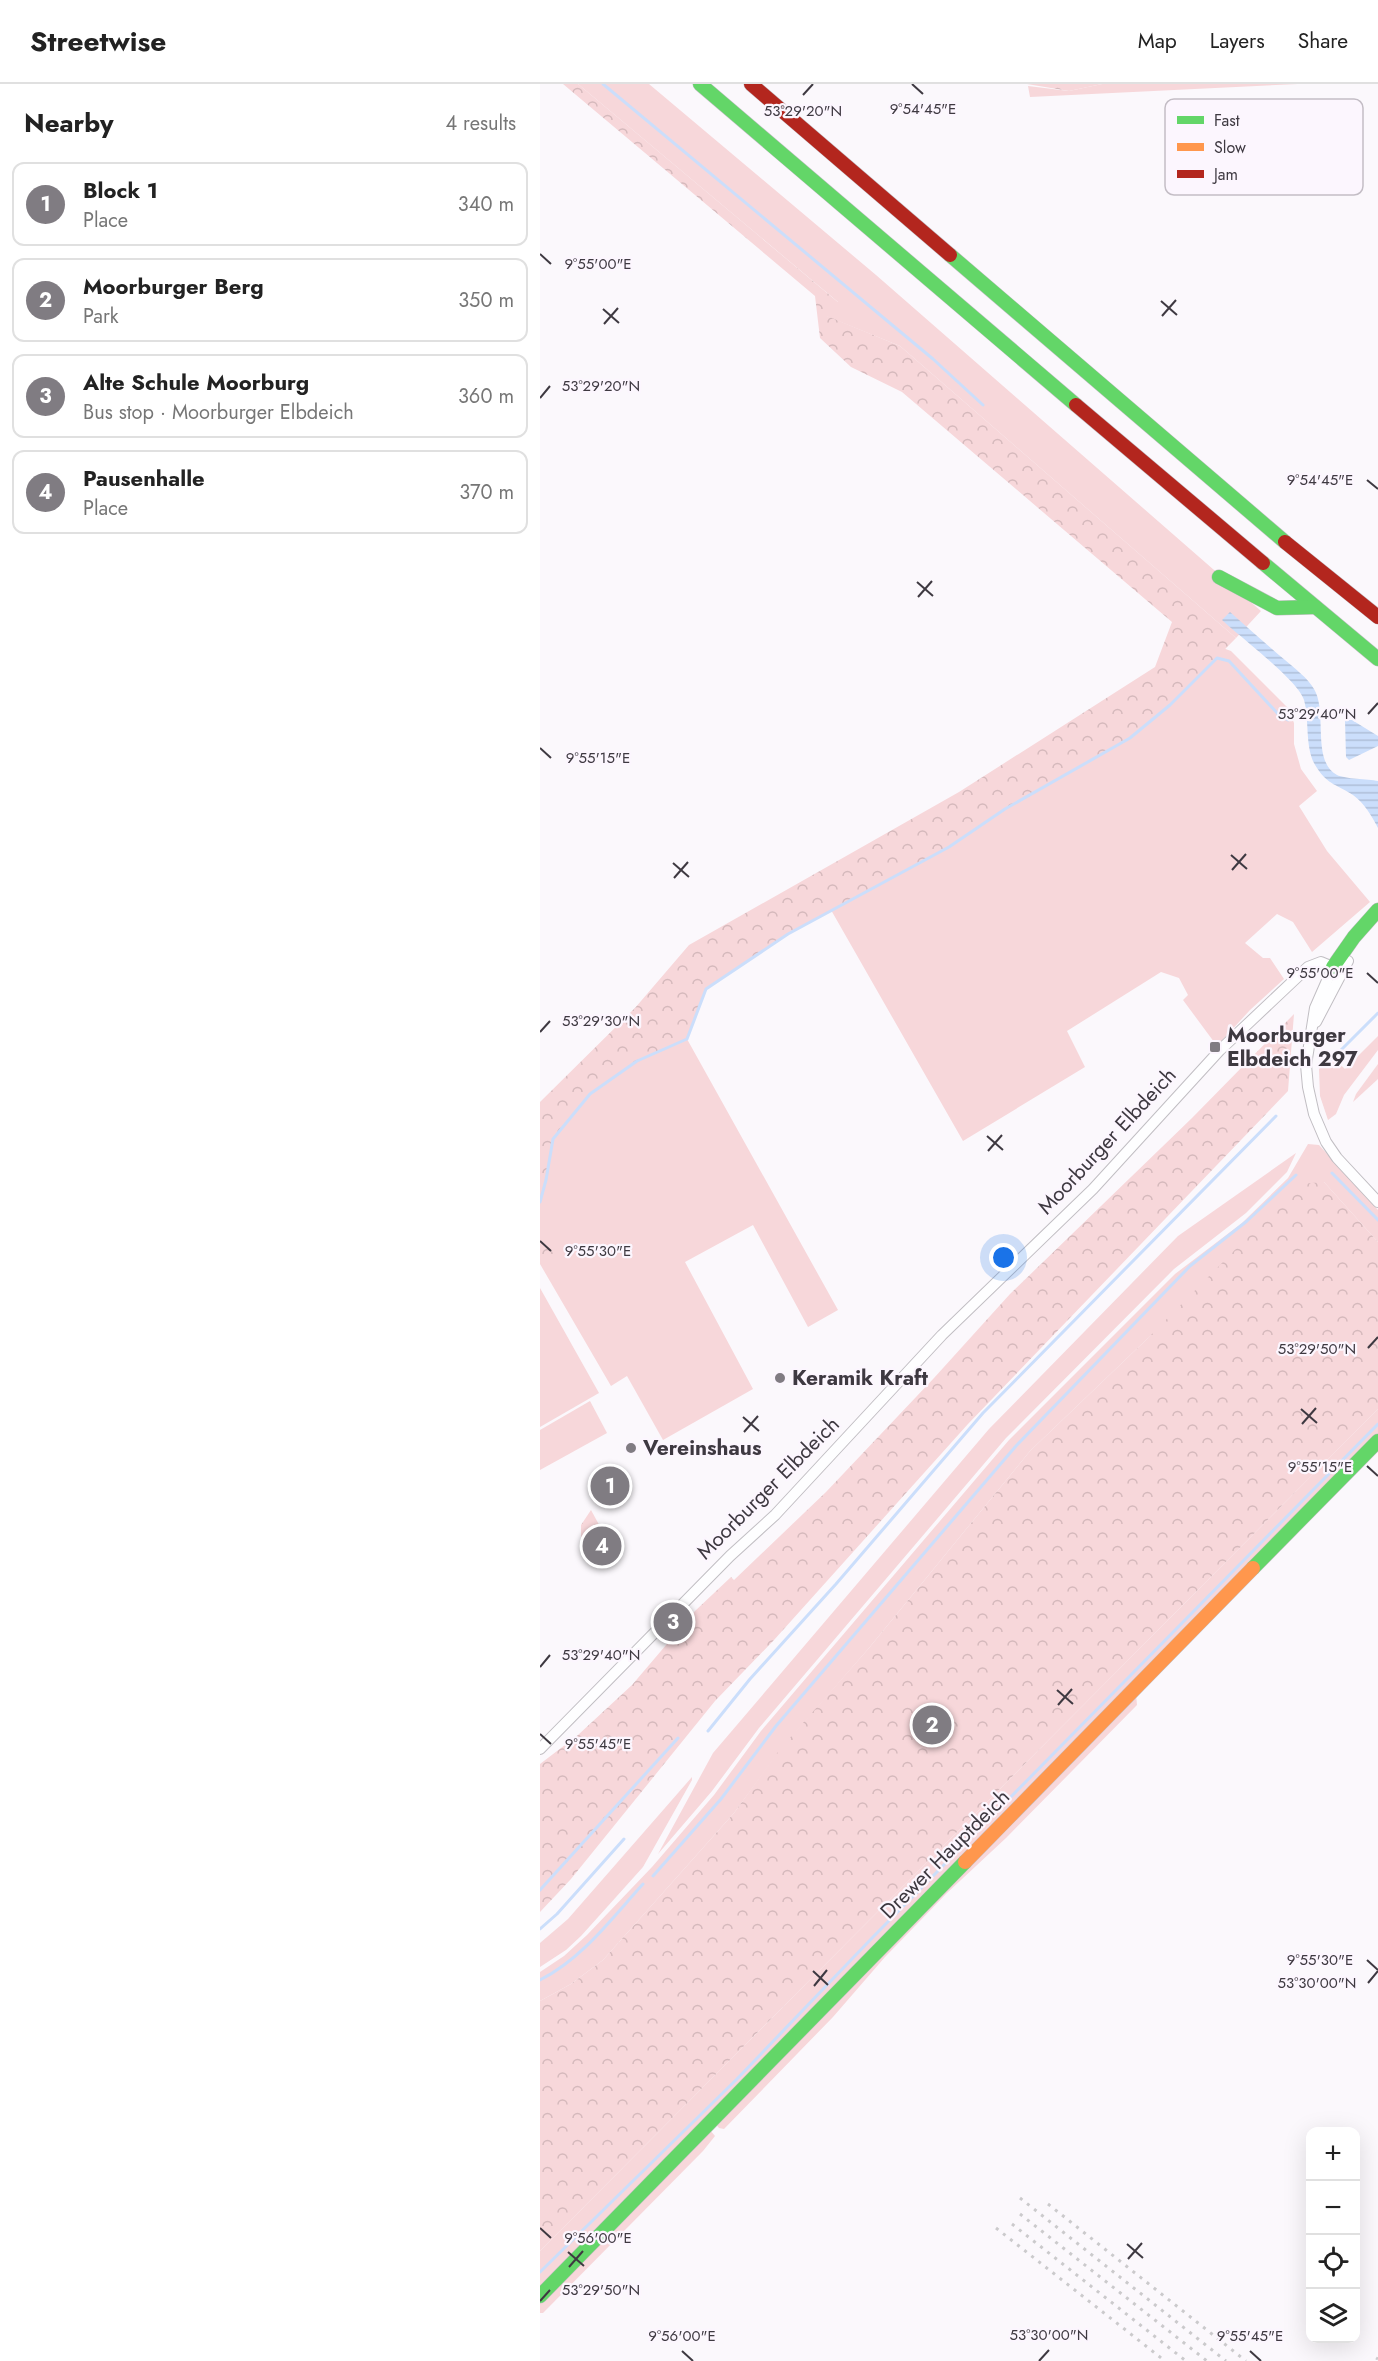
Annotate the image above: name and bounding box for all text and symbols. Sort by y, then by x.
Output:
text: Streetwise [30,21,166,62]
text: Map [1138,26,1177,56]
text: Layers [1210,26,1265,56]
text: Share [1298,26,1348,56]
text: 9°54'45"E [890,98,956,120]
legend [1165,99,1363,195]
text: 53°29'20"N [764,100,842,122]
text: Nearby [24,104,113,142]
text: 4 results [445,109,516,138]
text: Fast [1214,109,1240,132]
text: Slow [1214,136,1246,159]
text: Jam [1212,163,1238,186]
text: Block 1 [83,174,158,206]
text: 1 [40,190,51,219]
text: 340 m [458,190,514,219]
text: Place [83,206,128,235]
text: 9°55'00"E [564,253,632,275]
text: Moorburger Berg [83,270,264,302]
text: 2 [39,286,52,315]
text: 350 m [458,286,514,315]
text: Park [83,302,119,331]
text: Alte Schule Moorburg [83,366,309,398]
text: 53°29'20"N [562,375,640,397]
text: 3 [39,382,52,411]
text: 360 m [458,382,514,411]
text: Bus stop · Moorburger Elbdeich [83,398,354,427]
text: Pausenhalle [83,462,205,494]
text: 9°54'45"E [1287,469,1353,491]
text: 4 [39,478,52,507]
text: 370 m [459,478,514,507]
text: Place [83,494,128,523]
text: 53°29'40"N [1278,703,1356,725]
text: 9°55'15"E [566,747,630,769]
text: 9°55'00"E [1286,962,1354,984]
text: 53°29'30"N [562,1010,640,1032]
place label: Moorburger Elbdeich 297 [1227,1020,1358,1074]
marker: Moorburger Elbdeich 297 [1208,1040,1222,1054]
street label: Moorburger Elbdeich [1031,1061,1183,1221]
text: 9°55'30"E [565,1240,631,1262]
your location [989,1243,1018,1272]
text: 53°29'50"N [1278,1338,1356,1360]
place label: Keramik Kraft [792,1363,928,1393]
marker: Keramik Kraft [773,1371,787,1385]
street label: Moorburger Elbdeich [690,1410,846,1566]
place label: Vereinshaus [642,1433,762,1463]
marker: Vereinshaus [624,1441,638,1455]
text: 9°55'15"E [1288,1456,1352,1478]
pin: 1 [590,1464,630,1508]
pin: 4 [582,1524,622,1568]
pin: 3 [654,1600,692,1644]
text: 53°29'40"N [562,1644,640,1666]
pin: 2 [912,1702,952,1748]
text: 9°55'45"E [565,1733,631,1755]
street label: Drewer Hauptdeich [873,1782,1017,1926]
text: 9°55'30"E [1287,1949,1353,1971]
text: 53°30'00"N [1278,1972,1356,1994]
map controls [1306,2127,1360,2343]
button: + [1306,2127,1360,2181]
button: − [1306,2181,1360,2235]
text: 9°56'00"E [564,2227,632,2249]
button: locate [1306,2235,1360,2289]
text: 53°29'50"N [562,2279,640,2301]
button: layers [1306,2289,1360,2343]
text: 53°30'00"N [1010,2324,1088,2346]
text: 9°56'00"E [648,2325,716,2347]
text: 9°55'45"E [1217,2325,1283,2347]

